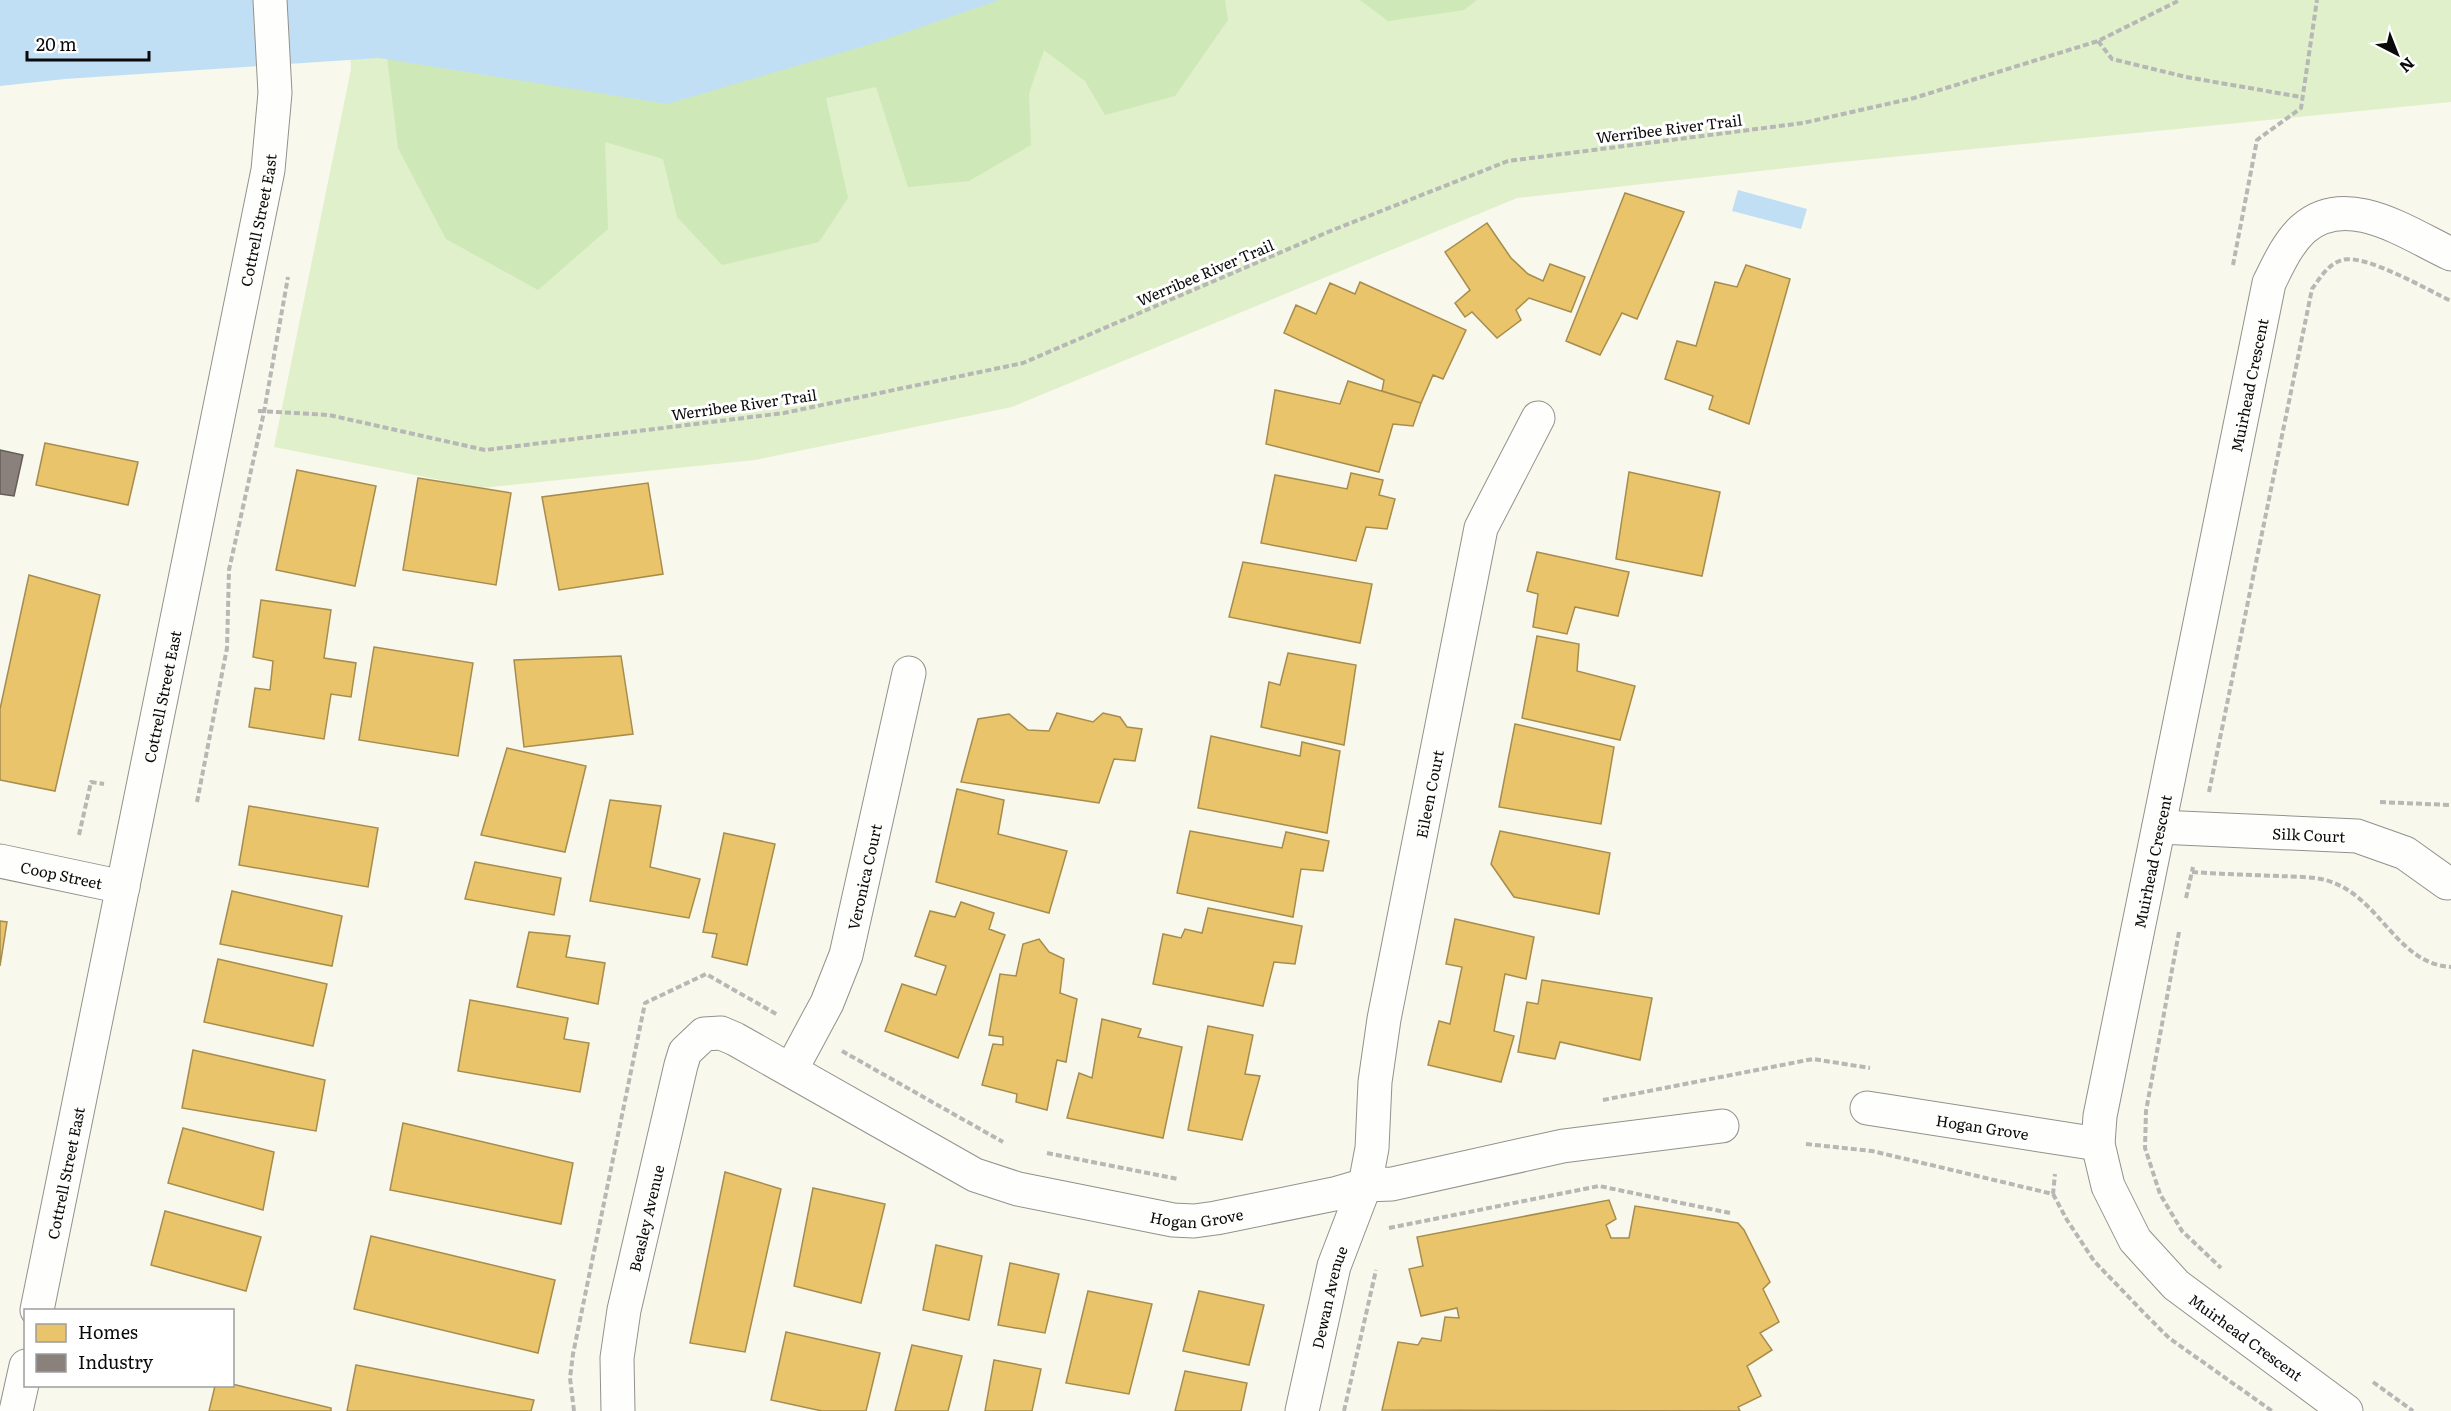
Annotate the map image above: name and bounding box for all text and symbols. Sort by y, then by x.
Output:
scale bar [27,24,148,62]
north arrow [2367,24,2427,84]
text: 20 m [36,30,77,57]
text: N [2395,52,2421,79]
street label: Werribee River Trail [1595,108,1743,148]
street label: Cottrell Street East [233,153,281,288]
street label: Werribee River Trail [1133,233,1277,311]
street label: Muirhead Crescent [2224,316,2273,454]
street label: Werribee River Trail [670,382,818,426]
street label: Cottrell Street East [137,628,186,765]
street label: Eileen Court [1408,748,1448,840]
street label: Muirhead Crescent [2127,792,2176,930]
street label: Veronica Court [840,821,887,932]
street label: Silk Court [2272,821,2346,847]
street label: Coop Street [19,854,105,894]
street label: Cottrell Street East [40,1105,89,1241]
street label: Hogan Grove [1935,1107,2031,1145]
street label: Beasley Avenue [622,1162,669,1274]
street label: Hogan Grove [1148,1201,1245,1233]
street label: Dewan Avenue [1305,1242,1352,1351]
street label: Muirhead Crescent [2184,1288,2308,1386]
legend [24,1309,234,1387]
text: Homes [78,1318,138,1345]
text: Industry [78,1348,154,1375]

